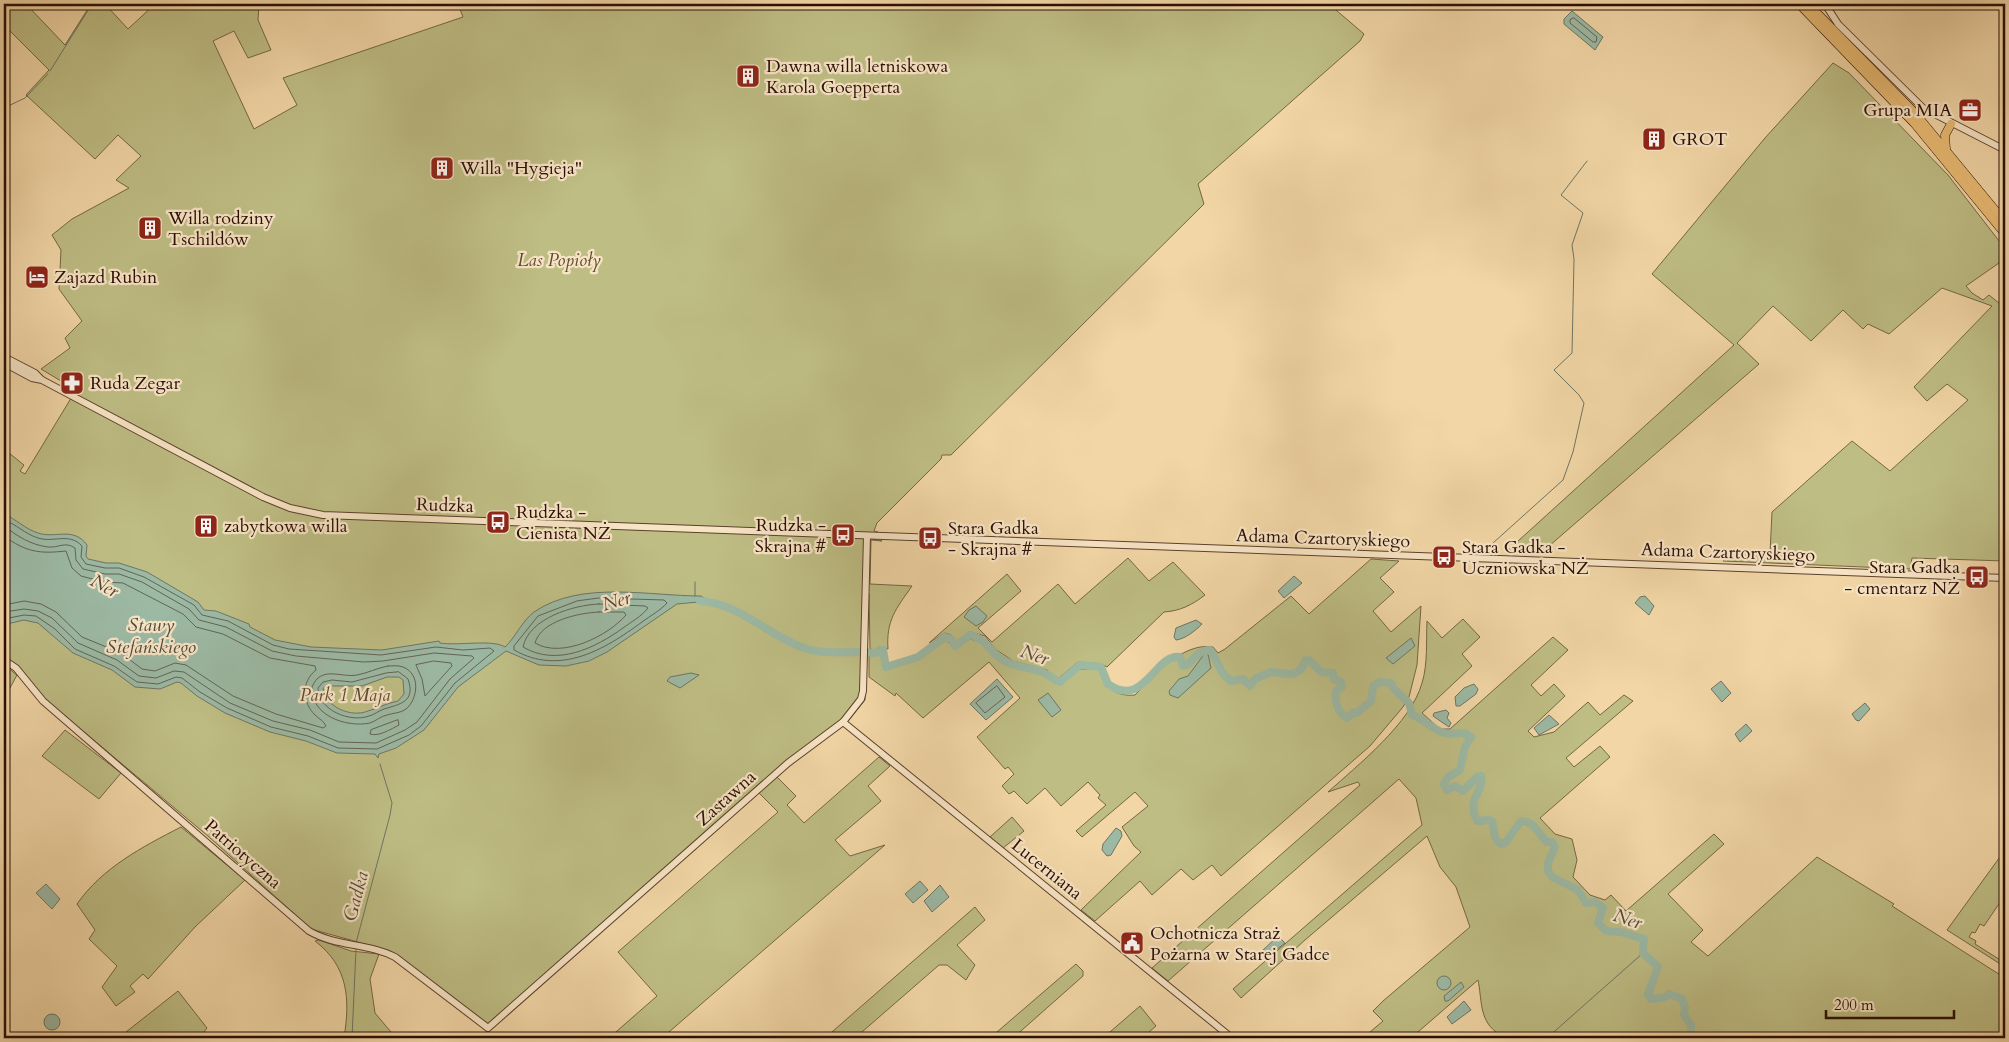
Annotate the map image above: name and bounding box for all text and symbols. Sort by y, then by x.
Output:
place label: Dawna willa letniskowa Karola Goepperta [766,54,948,100]
building icon: Dawna willa letniskowa Karola Goepperta [735,63,761,89]
office icon: Grupa MIA [1957,97,1983,123]
place label: Grupa MIA [1863,98,1952,123]
building icon: GROT [1641,126,1667,152]
place label: GROT [1672,127,1727,152]
building icon: Willa "Hygieja" [429,155,455,181]
place label: Willa "Hygieja" [459,156,582,181]
place label: Willa rodziny Tschildów [167,206,274,252]
building icon: Willa rodziny Tschildów [137,215,163,241]
park label: Las Popioły [517,248,601,273]
hotel icon: Zajazd Rubin [24,264,50,290]
place label: Zajazd Rubin [54,265,158,290]
pharmacy icon: Ruda Zegar [59,370,85,396]
place label: Ruda Zegar [90,371,180,396]
street label: Rudzka [416,492,474,519]
place label: Rudzka - Cienista NŻ [516,500,611,546]
bus stop icon: Rudzka - Cienista NŻ [485,509,511,535]
building icon: zabytkowa willa [193,513,219,539]
place label: Rudzka - Skrajna # [755,513,827,559]
place label: zabytkowa willa [224,514,348,539]
place label: Stara Gadka - Skrajna # [948,516,1039,562]
bus stop icon: Rudzka - Skrajna # [830,522,856,548]
street label: Adama Czartoryskiego [1235,523,1411,554]
bus stop icon: Stara Gadka - Skrajna # [917,525,943,551]
place label: Stara Gadka - Uczniowska NŻ [1462,535,1589,581]
street label: Adama Czartoryskiego [1640,537,1816,568]
bus stop icon: Stara Gadka - Uczniowska NŻ [1431,544,1457,570]
place label: Stara Gadka - cmentarz NŻ [1844,555,1960,601]
bus stop icon: Stara Gadka - cmentarz NŻ [1964,564,1990,590]
water label: Ner [86,568,124,604]
water label: Ner [599,584,634,617]
water label: Stawy Stefańskiego [106,612,196,660]
water label: Ner [1017,638,1053,672]
park label: Park 1 Maja [300,683,390,708]
street label: Zastawna [691,765,762,832]
street label: Patriotyczna [199,814,287,895]
street label: Lucerniana [1006,833,1088,906]
water label: Gadka [337,868,375,924]
water label: Ner [1610,902,1646,936]
place label: Ochotnicza Straż Pożarna w Starej Gadce [1150,921,1330,967]
public building icon: Ochotnicza Straż Pożarna w Starej Gadce [1119,930,1145,956]
scale bar [1826,987,1954,1019]
text: 200 m [1834,995,1874,1015]

